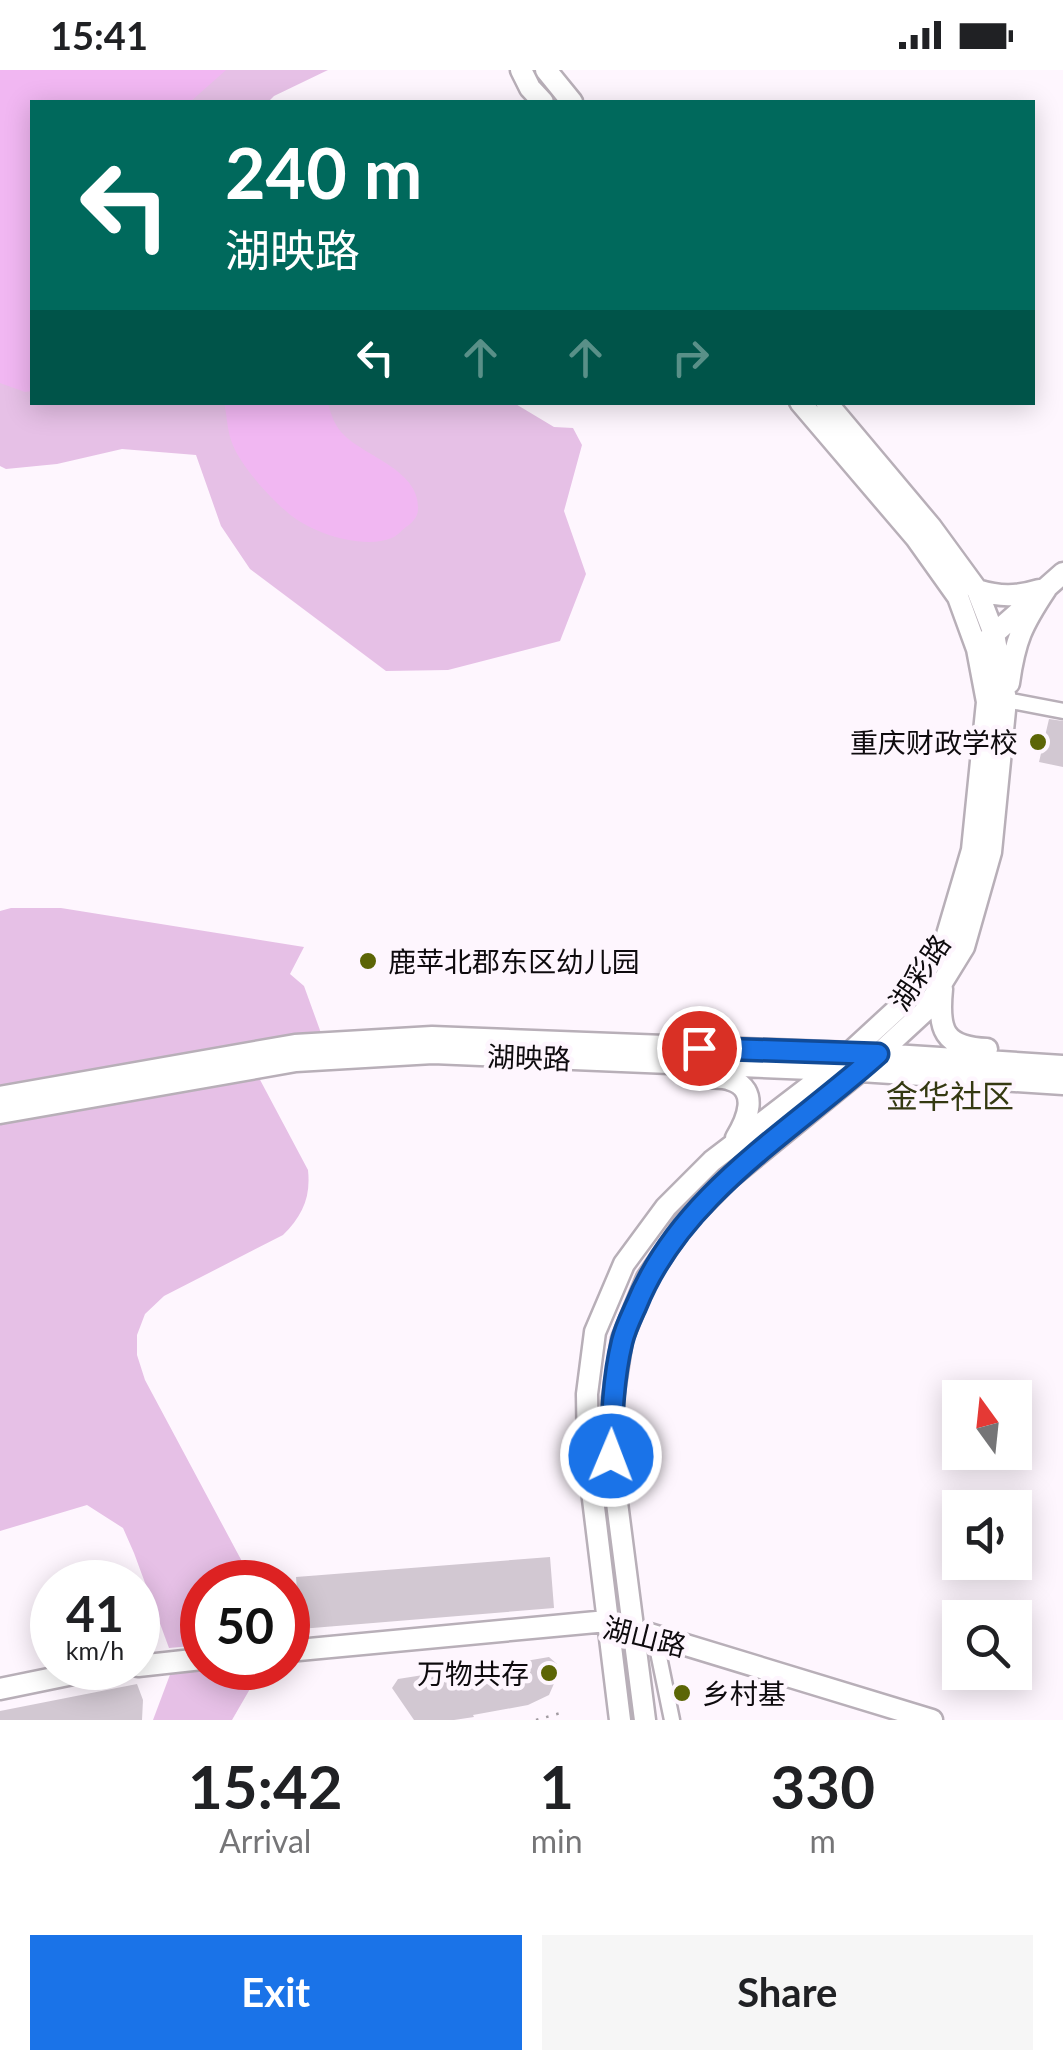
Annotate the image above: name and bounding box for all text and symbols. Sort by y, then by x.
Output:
text: 15:41 [50,12,148,58]
text: 240 m [225,130,422,214]
icon: left [60,140,190,270]
text: 湖映路 [225,223,360,277]
icon: left [348,330,403,385]
icon: ahead [453,330,508,385]
icon: ahead [558,330,613,385]
icon: right [663,330,718,385]
place label: 重庆财政学校 [850,725,1018,759]
marker: 重庆财政学校 [1027,731,1049,753]
street label: 湖彩路 [881,928,957,1016]
place label: 鹿苹北郡东区幼儿园 [388,944,640,978]
marker: 鹿苹北郡东区幼儿园 [357,950,379,972]
pin [657,1006,742,1091]
icon: arrive [672,1021,727,1076]
street label: 湖映路 [486,1039,572,1075]
district label: 金华社区 [886,1076,1014,1115]
north arrow [942,1380,1032,1470]
map controls [942,1380,1032,1690]
position arrow [559,1404,663,1508]
button: sound [942,1490,1032,1580]
speed limit sign: 50 [180,1560,310,1690]
text: 41 [66,1583,124,1643]
button: search [942,1600,1032,1690]
street label: 湖山路 [600,1609,690,1663]
text: km/h [66,1635,124,1665]
place label: 万物共存 [417,1656,529,1690]
marker: 万物共存 [538,1662,560,1684]
place label: 乡村基 [702,1676,786,1710]
marker: 乡村基 [671,1682,693,1704]
text: 15:42 [188,1750,343,1822]
text: 1 [539,1750,574,1822]
text: 330 [771,1750,875,1822]
text: Arrival [219,1821,311,1860]
text: min [531,1821,583,1860]
text: m [810,1821,836,1860]
button: Exit [30,1935,522,2050]
button: Share [542,1935,1033,2050]

